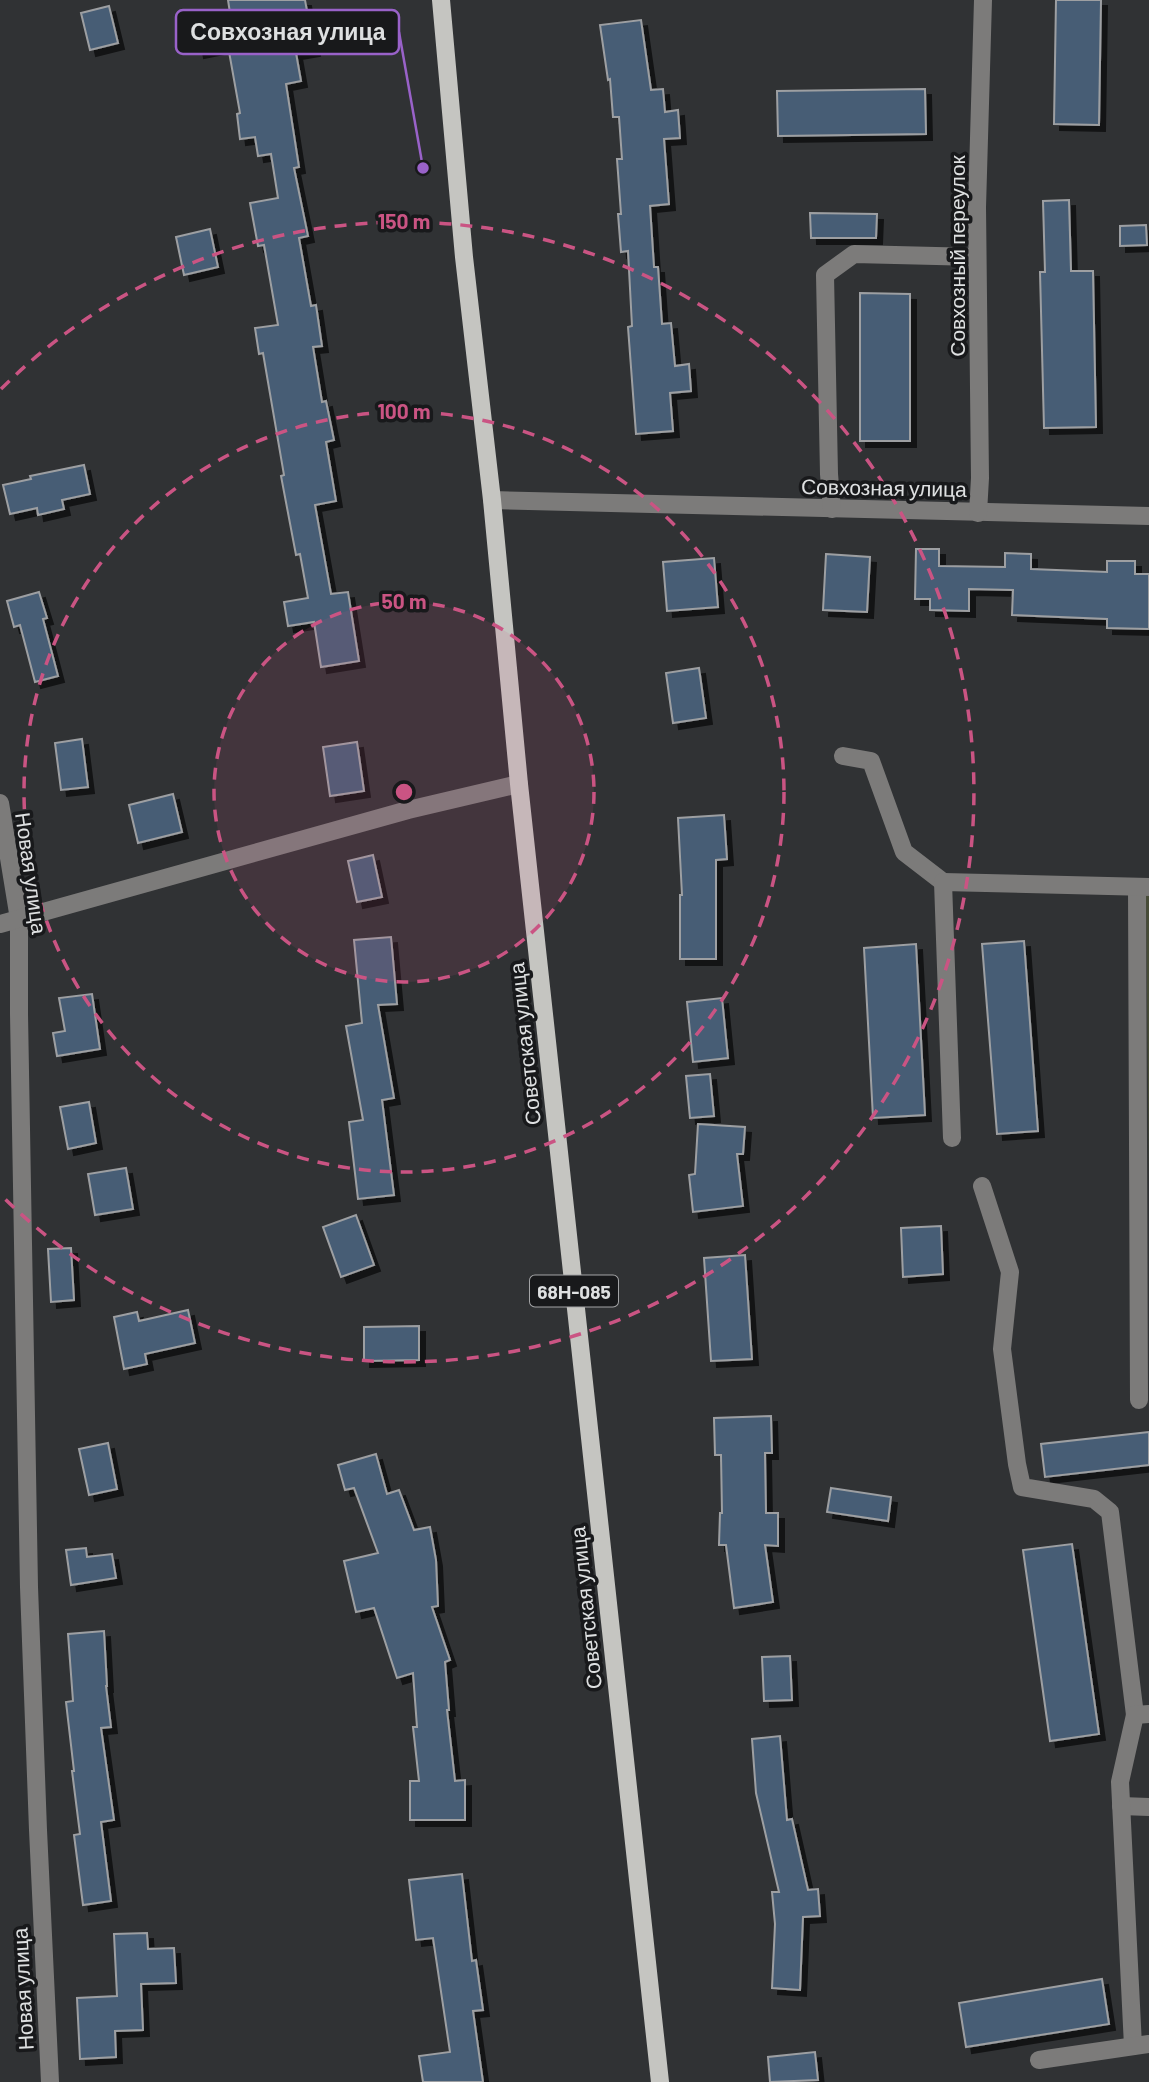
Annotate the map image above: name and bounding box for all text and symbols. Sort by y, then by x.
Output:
callout: Совхозная улица [176,10,399,54]
text: Совхозная улица [190,17,386,45]
street label: Совхозный переулок [944,154,969,357]
text: 150 m [378,208,430,233]
text: 100 m [377,398,431,423]
street label: Совхозная улица [801,473,967,501]
text: 50 m [381,588,427,613]
centre of rings [392,780,416,804]
street label: Новая улица [11,810,53,936]
street label: Советская улица [503,961,545,1126]
road number: 68Н-085 [530,1275,618,1306]
street label: Советская улица [564,1525,606,1690]
street label: Новая улица [6,1927,38,2051]

